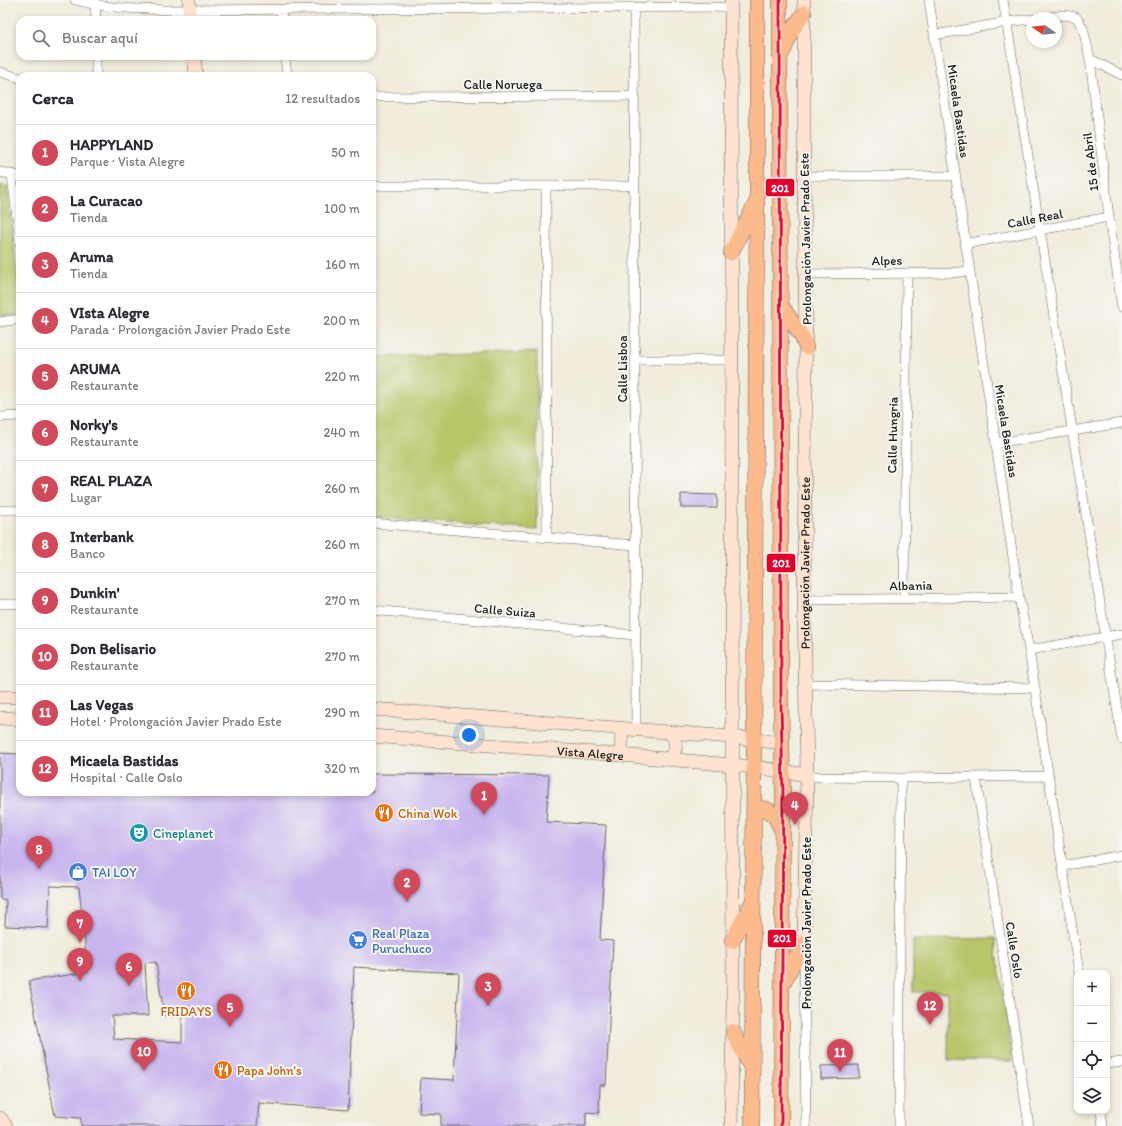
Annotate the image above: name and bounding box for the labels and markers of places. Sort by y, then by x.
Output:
pin: 1 [471,782,497,815]
pin: 4 [782,792,808,825]
restaurant icon: China Wok [373,802,395,824]
place label: China Wok [398,806,458,821]
theatre icon: Cineplanet [128,822,150,844]
place label: Cineplanet [153,826,214,841]
pin: 8 [26,836,52,869]
shop icon: TAI LOY [67,861,89,883]
place label: TAI LOY [92,865,137,880]
pin: 2 [394,869,420,902]
pin: 7 [67,910,93,943]
place label: Real Plaza Puruchuco [372,926,432,956]
supermarket icon: Real Plaza Puruchuco [347,929,369,951]
pin: 9 [67,948,93,981]
pin: 6 [116,953,142,986]
pin: 3 [475,973,501,1006]
restaurant icon: FRIDAYS [175,980,197,1002]
pin: 12 [917,992,943,1025]
pin: 5 [217,994,243,1027]
place label: FRIDAYS [160,1004,212,1019]
pin: 10 [131,1038,157,1071]
pin: 11 [827,1039,853,1072]
restaurant icon: Papa John's [212,1059,234,1081]
place label: Papa John's [237,1063,302,1078]

